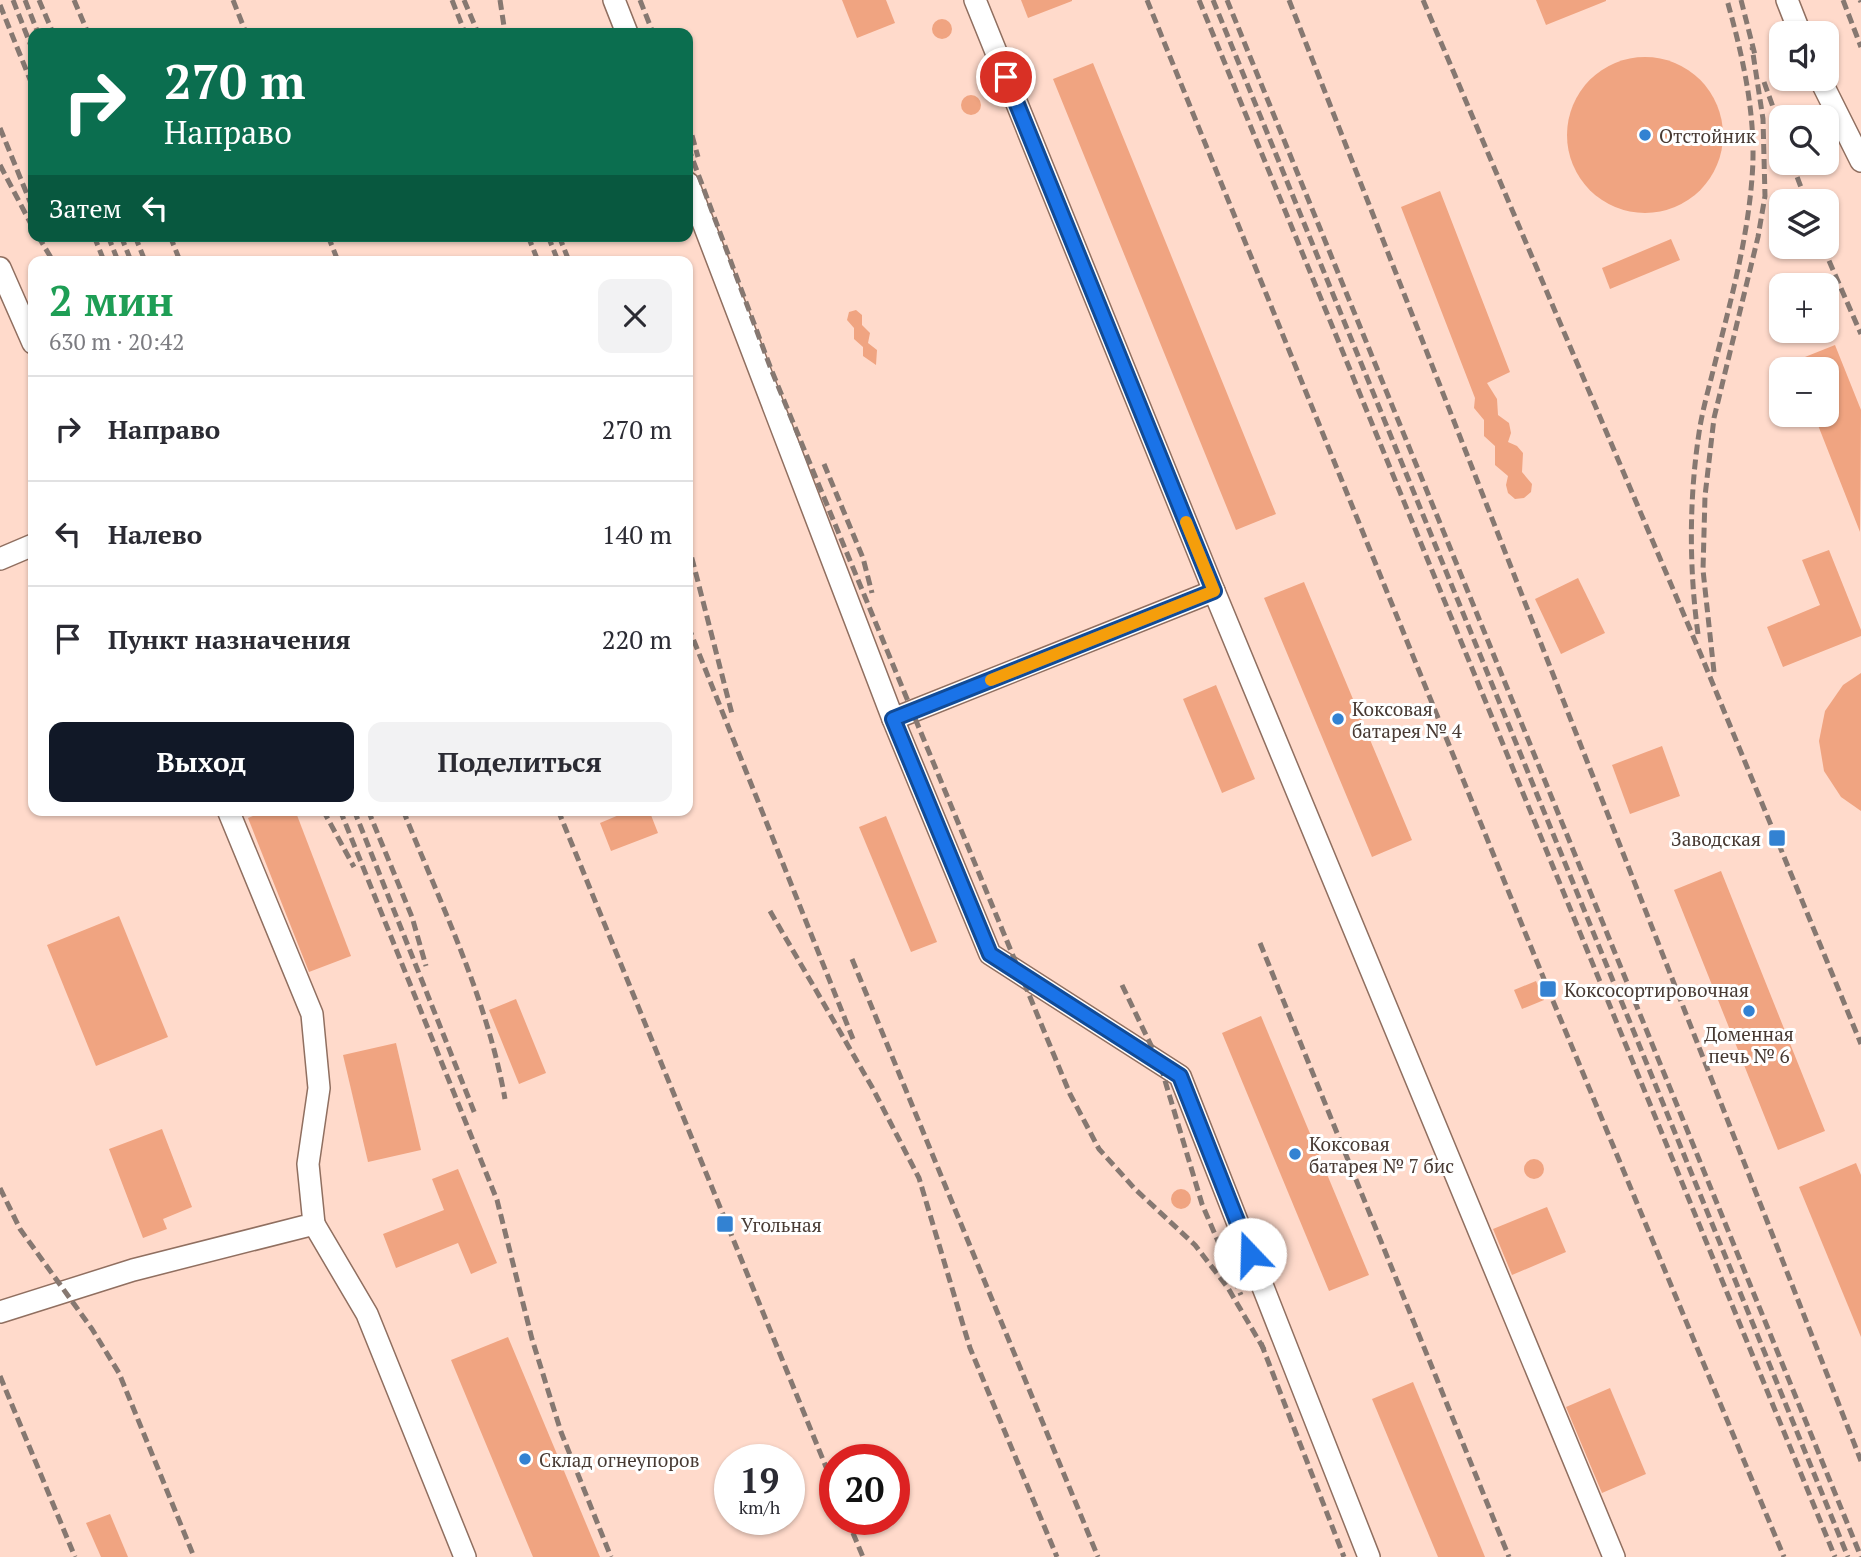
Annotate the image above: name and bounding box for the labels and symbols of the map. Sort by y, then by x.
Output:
pin [976,47,1036,107]
place label: Отстойник [1659,123,1757,148]
marker: Отстойник [1637,127,1653,143]
place label: Коксовая батарея № 4 [1352,696,1463,743]
marker: Коксовая батарея № 4 [1330,711,1346,727]
place label: Заводская [1671,826,1761,851]
marker: Заводская [1767,828,1787,848]
place label: Коксосортировочная [1564,977,1749,1002]
marker: Коксосортировочная [1538,979,1558,999]
marker: Доменная печь № 6 [1741,1003,1757,1019]
place label: Доменная печь № 6 [1704,1021,1794,1068]
place label: Коксовая батарея № 7 бис [1309,1131,1454,1178]
marker: Коксовая батарея № 7 бис [1287,1146,1303,1162]
place label: Угольная [741,1212,822,1237]
marker: Угольная [715,1214,735,1234]
position arrow [1213,1217,1287,1291]
speed limit sign: 20 [819,1444,910,1535]
place label: Склад огнеупоров [539,1447,700,1472]
marker: Склад огнеупоров [517,1451,533,1467]

